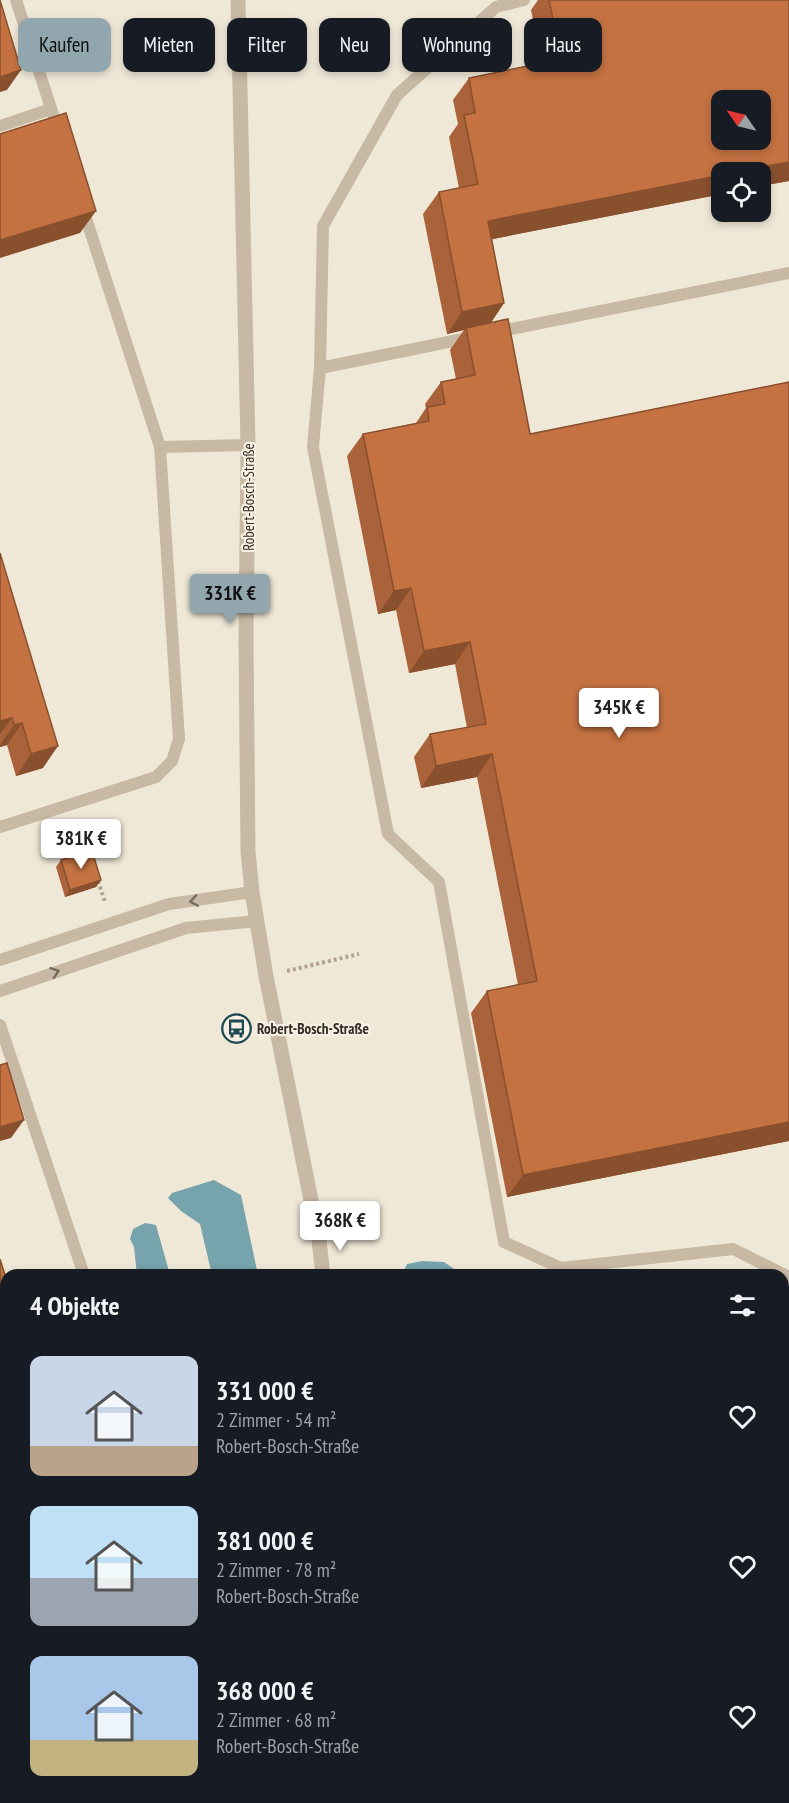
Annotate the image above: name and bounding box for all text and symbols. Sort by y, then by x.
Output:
chip: Kaufen [18,18,111,72]
chip: Mieten [123,18,215,72]
chip: Filter [227,18,307,72]
chip: Neu [319,18,390,72]
chip: Wohnung [402,18,512,72]
chip: Haus [524,18,602,72]
north arrow [711,90,771,150]
map controls [711,90,771,222]
button: locate [711,162,771,222]
street label: Robert-Bosch-Straße [239,443,258,551]
pin: 331K € [181,574,279,625]
text: 331K € [204,580,256,606]
pin: 345K € [570,688,668,739]
text: 345K € [593,694,645,720]
pin: 381K € [32,819,130,870]
text: 381K € [55,825,107,851]
one-way arrow [190,894,199,906]
one-way arrow [49,966,60,979]
bus stop icon: Robert-Bosch-Straße [220,1012,252,1044]
place label: Robert-Bosch-Straße [257,1019,369,1038]
pin: 368K € [291,1201,389,1252]
text: 368K € [314,1207,366,1233]
text: 4 Objekte [30,1289,120,1322]
icon: filters [726,1289,759,1322]
text: 331 000 € [216,1374,314,1407]
icon: home [78,1380,150,1452]
icon: heart [726,1400,759,1433]
text: 2 Zimmer · 54 m² [216,1407,336,1433]
text: Robert-Bosch-Straße [216,1433,359,1459]
text: 381 000 € [216,1524,314,1557]
icon: home [78,1530,150,1602]
icon: heart [726,1550,759,1583]
text: 2 Zimmer · 78 m² [216,1557,336,1583]
text: Robert-Bosch-Straße [216,1583,359,1609]
text: 368 000 € [216,1674,314,1707]
icon: home [78,1680,150,1752]
icon: heart [726,1700,759,1733]
text: 2 Zimmer · 68 m² [216,1707,336,1733]
text: Robert-Bosch-Straße [216,1733,359,1759]

